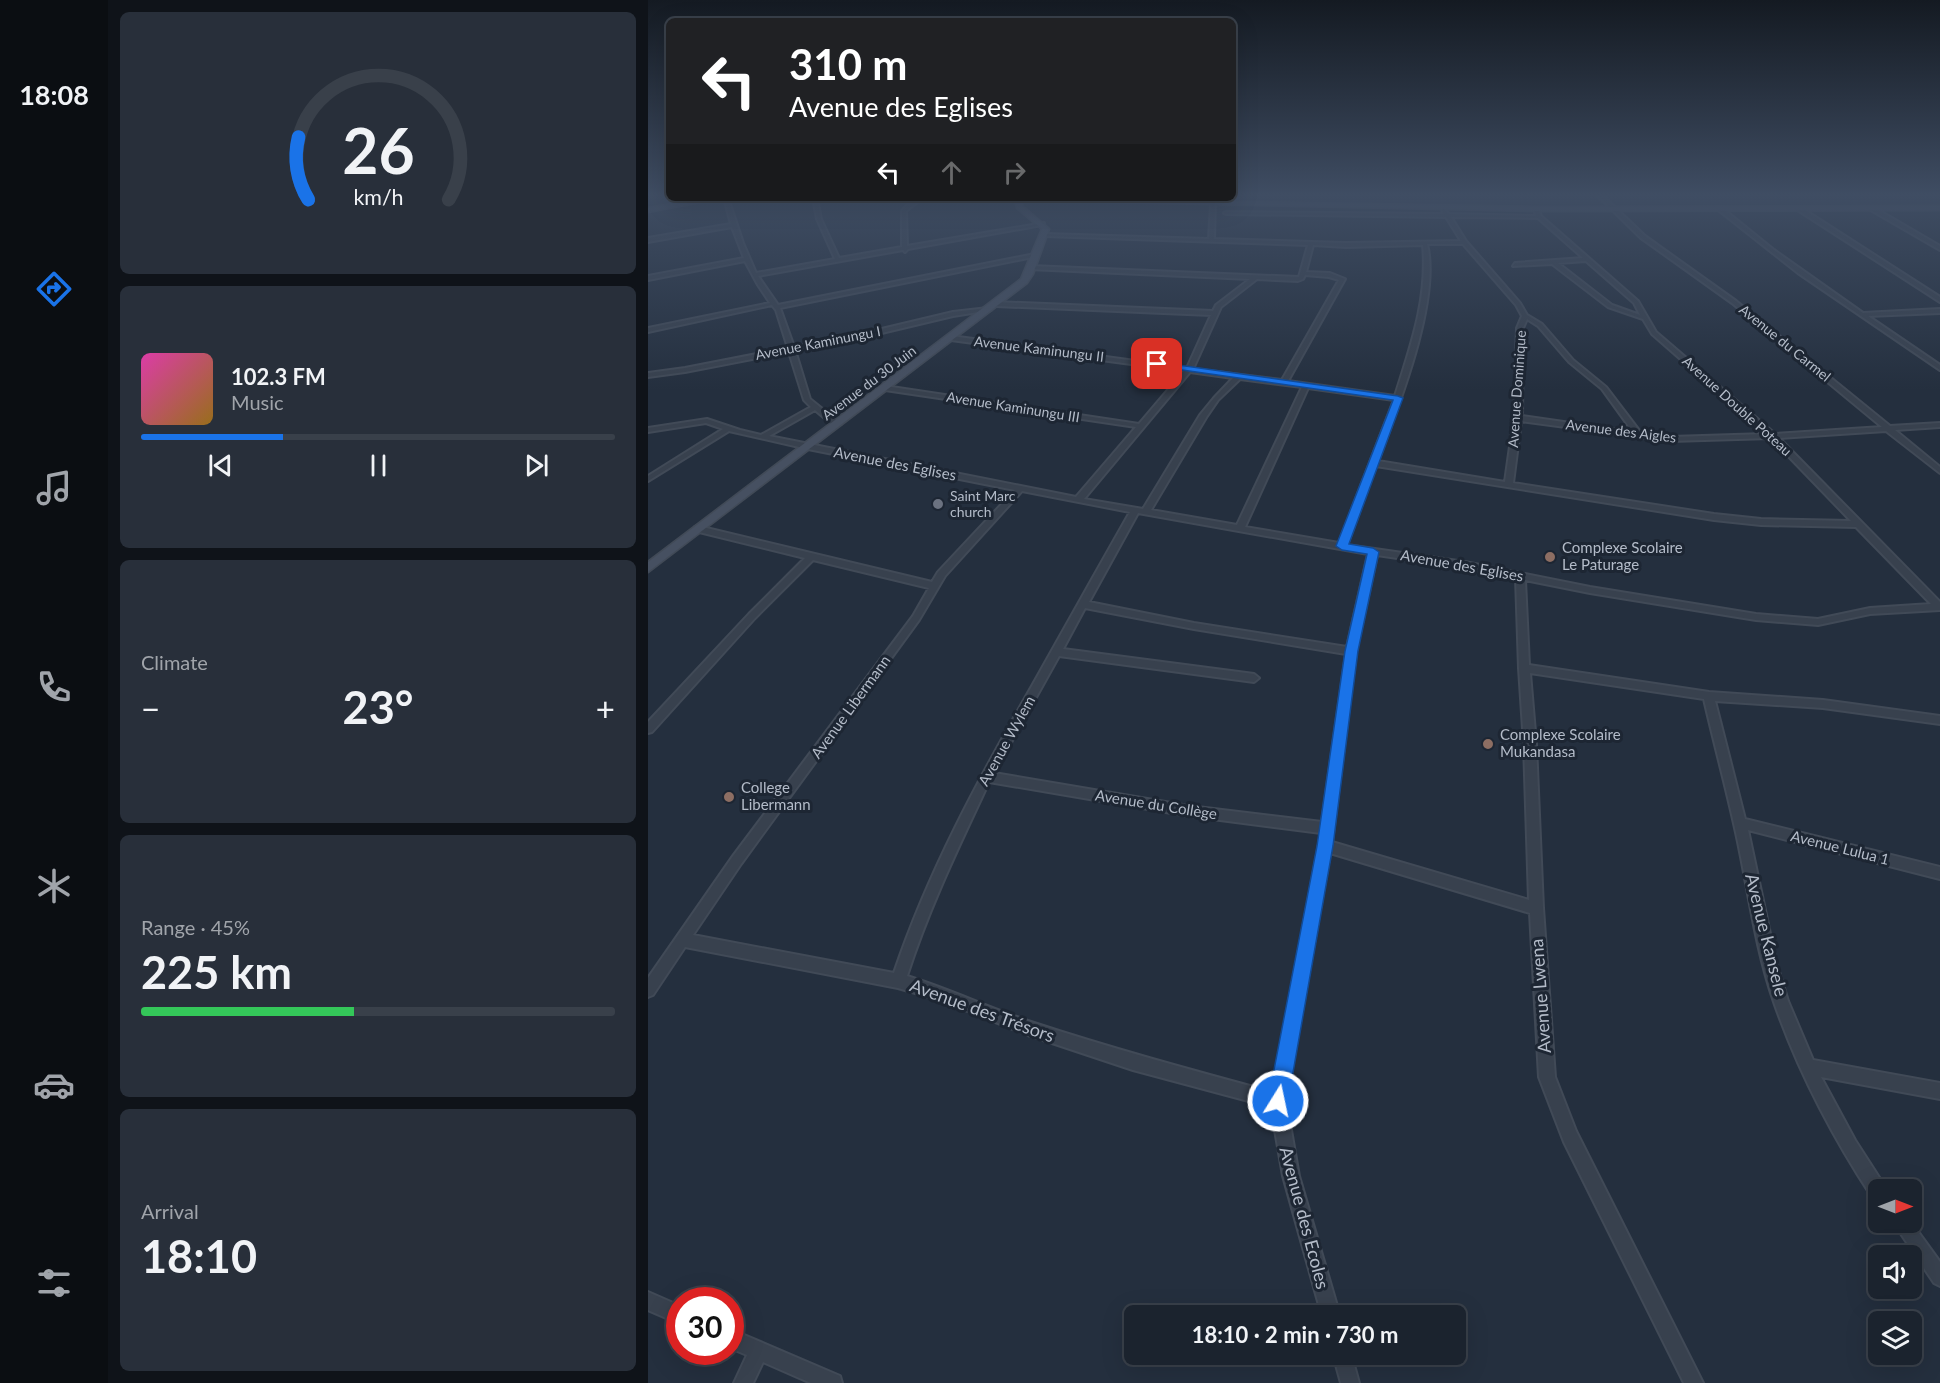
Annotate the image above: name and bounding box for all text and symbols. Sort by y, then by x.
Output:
text: 310 m [789,39,907,89]
icon: left [690,42,768,120]
text: 18:08 [19,78,89,111]
text: Avenue des Eglises [789,90,1013,123]
text: 26 [342,112,414,187]
icon: left [872,156,905,189]
icon: ahead [935,156,968,189]
icon: right [998,156,1031,189]
text: km/h [353,184,403,210]
icon: directions [33,268,75,310]
street label: Avenue du Carmel [1736,301,1834,385]
street label: Avenue Kaminungu I [754,322,882,363]
street label: Avenue Dominique [1504,330,1529,448]
street label: Avenue Kaminungu II [973,332,1105,365]
pin [1131,338,1182,389]
street label: Avenue du 30 Juin [818,342,919,423]
icon: arrive [1140,347,1173,380]
street label: Avenue Double Poteau [1679,352,1796,459]
text: 102.3 FM [231,363,326,390]
street label: Avenue Kaminungu III [945,388,1081,425]
text: Music [231,390,284,414]
street label: Avenue des Aigles [1565,415,1677,446]
street label: Avenue des Eglises [832,442,958,484]
icon: previous [204,449,237,482]
icon: pause [362,449,395,482]
icon: next [520,449,553,482]
icon: music [33,467,75,509]
place label: Saint Marc church [950,487,1016,520]
marker: Saint Marc church [931,497,945,511]
place label: Complexe Scolaire Le Paturage [1562,538,1683,573]
street label: Avenue des Eglises [1399,545,1525,585]
marker: Complexe Scolaire Le Paturage [1543,550,1557,564]
text: Climate [141,650,208,674]
street label: Avenue Libermann [807,651,894,762]
icon: phone [33,666,75,708]
text: 23° [343,680,413,734]
text: − [141,688,160,728]
text: + [596,688,615,728]
street label: Avenue Wylem [974,692,1038,789]
place label: Complexe Scolaire Mukandasa [1500,725,1621,760]
marker: Complexe Scolaire Mukandasa [1481,737,1495,751]
place label: College Libermann [741,778,811,813]
street label: Avenue du Collège [1094,785,1218,823]
marker: College Libermann [722,790,736,804]
street label: Avenue Lulua 1 [1789,826,1891,868]
icon: climate [33,865,75,907]
street label: Avenue Kansele [1741,871,1793,999]
text: Range · 45% [141,915,250,939]
street label: Avenue Lwena [1525,938,1555,1054]
text: 225 km [141,945,292,999]
street label: Avenue des Trésors [907,974,1058,1047]
icon: car [33,1064,75,1106]
position arrow [1246,1069,1310,1133]
street label: Avenue des Ecoles [1275,1144,1335,1291]
north arrow [1868,1179,1922,1233]
map controls [1868,1179,1922,1365]
text: Arrival [141,1199,199,1223]
text: 18:10 [141,1229,257,1283]
button: sound [1868,1245,1922,1299]
icon: filters [33,1262,75,1304]
speed limit sign: 30 [666,1287,744,1365]
button: layers [1868,1311,1922,1365]
text: 18:10 · 2 min · 730 m [1192,1321,1398,1348]

